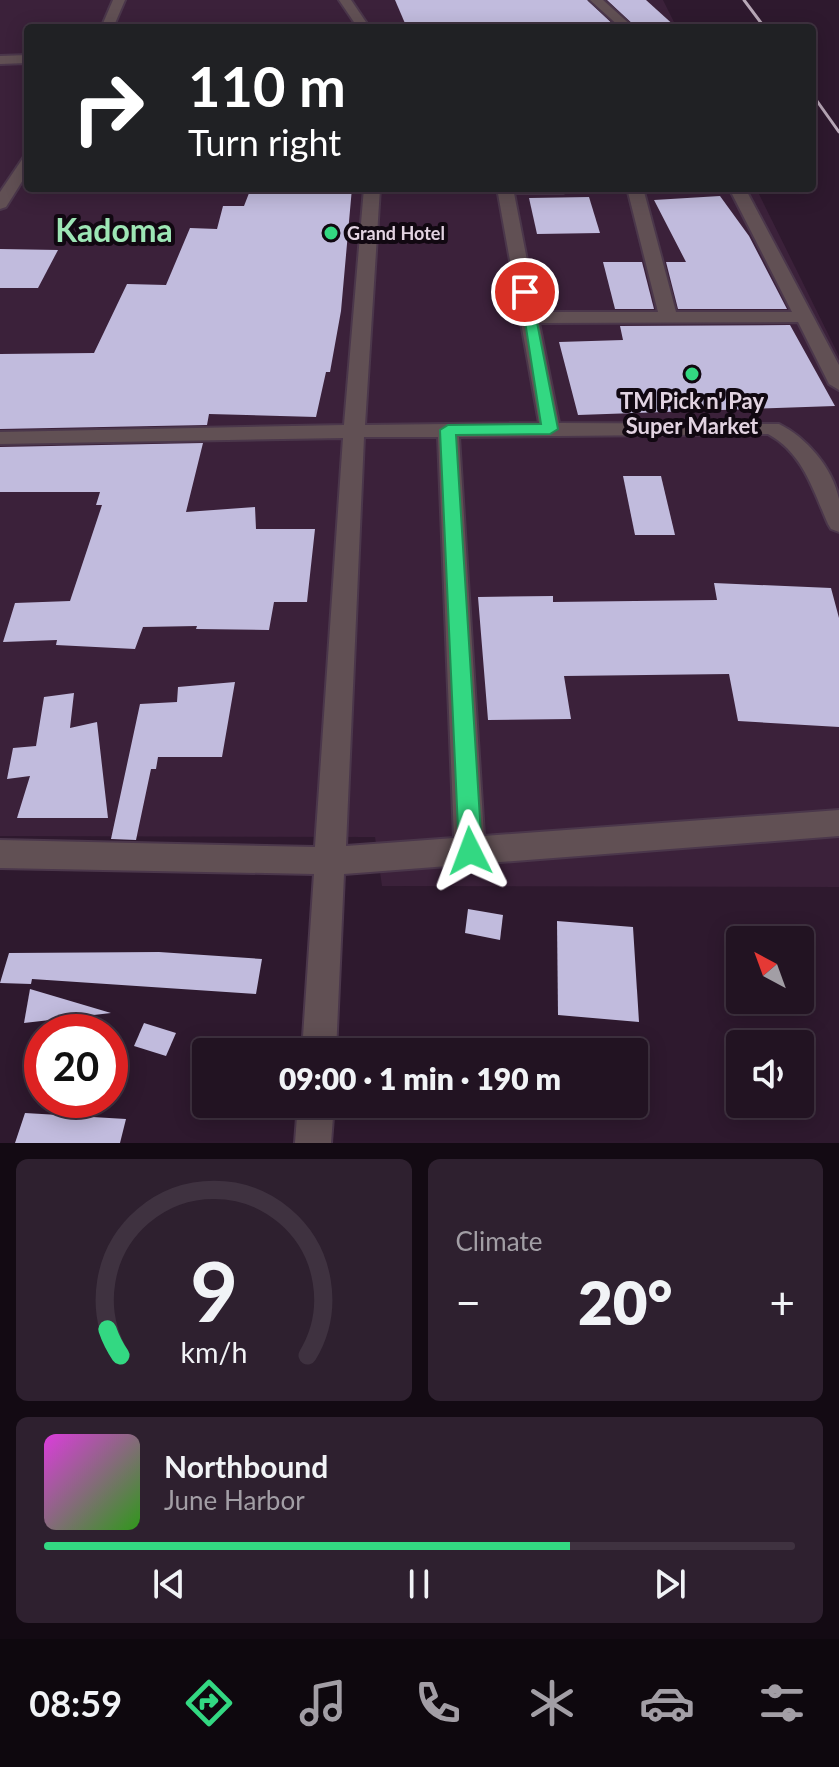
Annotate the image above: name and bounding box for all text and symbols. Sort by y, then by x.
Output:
text: 110 m [188,52,346,119]
icon: right [56,56,160,160]
text: Turn right [188,120,341,164]
district label: Kadoma [55,210,173,249]
place label: Grand Hotel [347,222,445,244]
marker: Grand Hotel [322,224,340,242]
pin [491,258,559,326]
icon: arrive [503,270,547,314]
marker: TM Pick n' Pay Super Market [683,365,701,383]
place label: TM Pick n' Pay Super Market [620,387,764,439]
position arrow [428,809,512,893]
north arrow [726,926,814,1014]
map controls [726,926,814,1118]
speed limit sign: 20 [24,1014,128,1118]
button: sound [726,1030,814,1118]
text: 09:00 · 1 min · 190 m [279,1060,561,1096]
text: Climate [456,1225,542,1257]
text: 9 [190,1240,238,1340]
text: 20° [578,1266,673,1338]
text: − [456,1276,481,1328]
text: + [769,1276,795,1328]
text: km/h [180,1335,247,1369]
text: Northbound [164,1448,328,1484]
text: June Harbor [164,1484,305,1516]
icon: previous [147,1562,191,1606]
icon: pause [397,1562,441,1606]
icon: next [648,1562,692,1606]
icon: directions [181,1675,237,1731]
icon: music [295,1675,351,1731]
icon: phone [410,1675,466,1731]
icon: climate [524,1675,580,1731]
icon: car [639,1675,695,1731]
icon: filters [754,1675,810,1731]
text: 08:59 [29,1681,122,1725]

